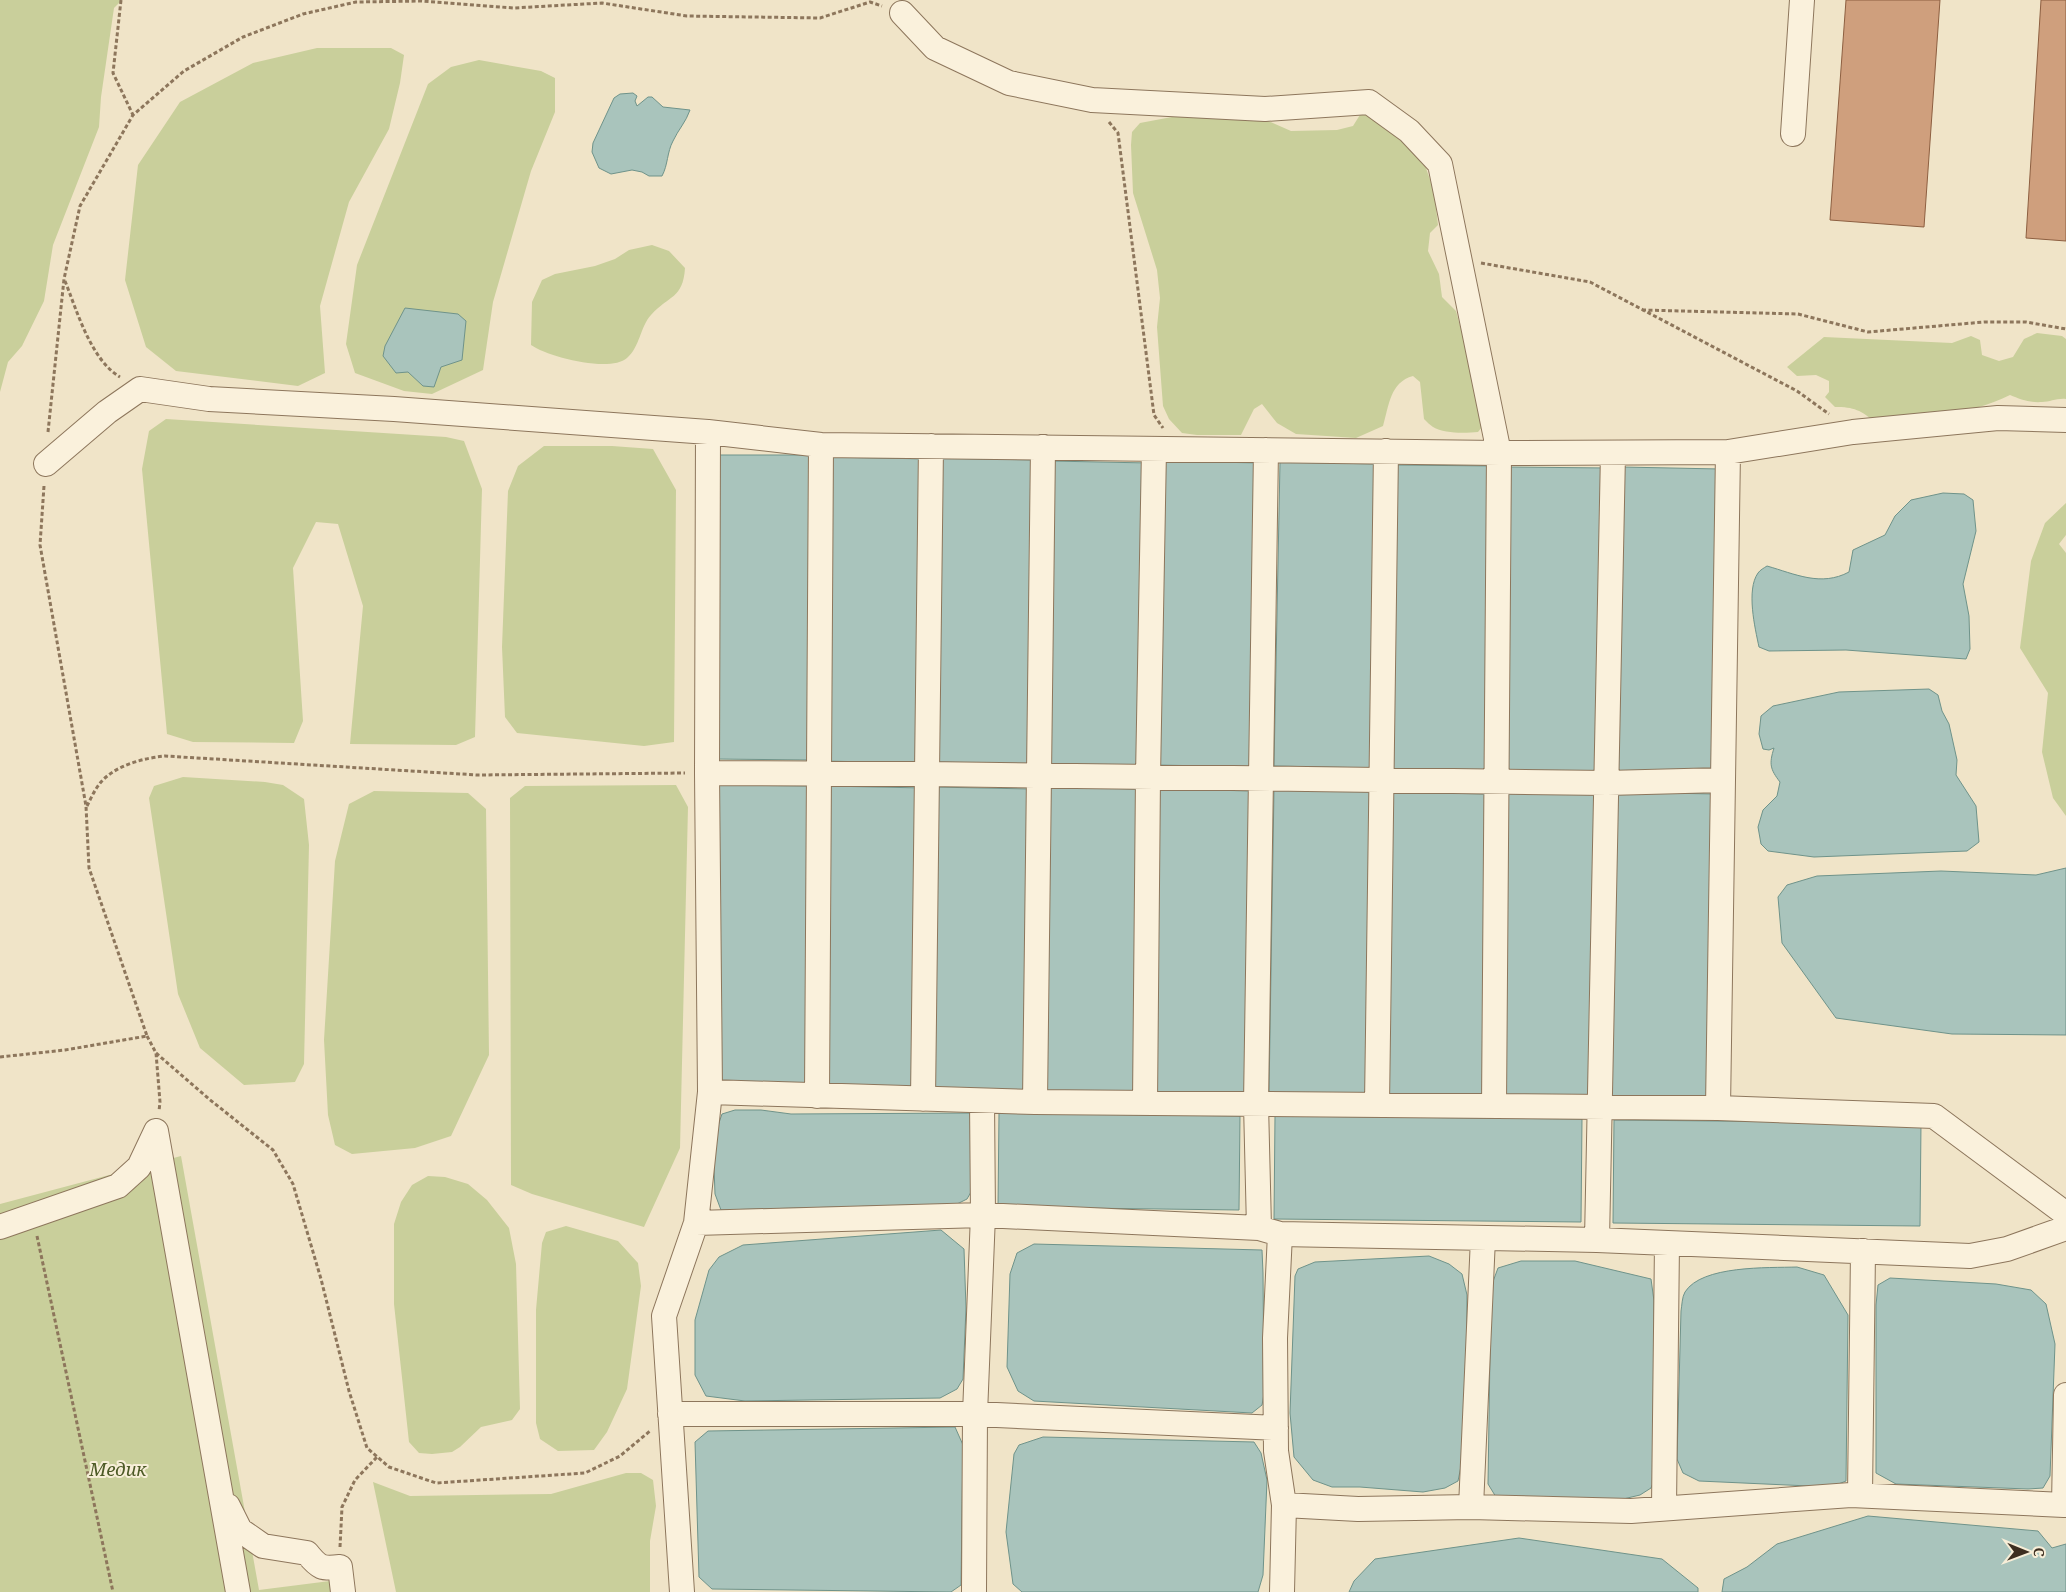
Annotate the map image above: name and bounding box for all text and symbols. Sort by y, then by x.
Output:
park label: Медик [88,1457,147,1481]
north arrow [2001,1527,2051,1577]
text: С [2030,1547,2049,1557]

